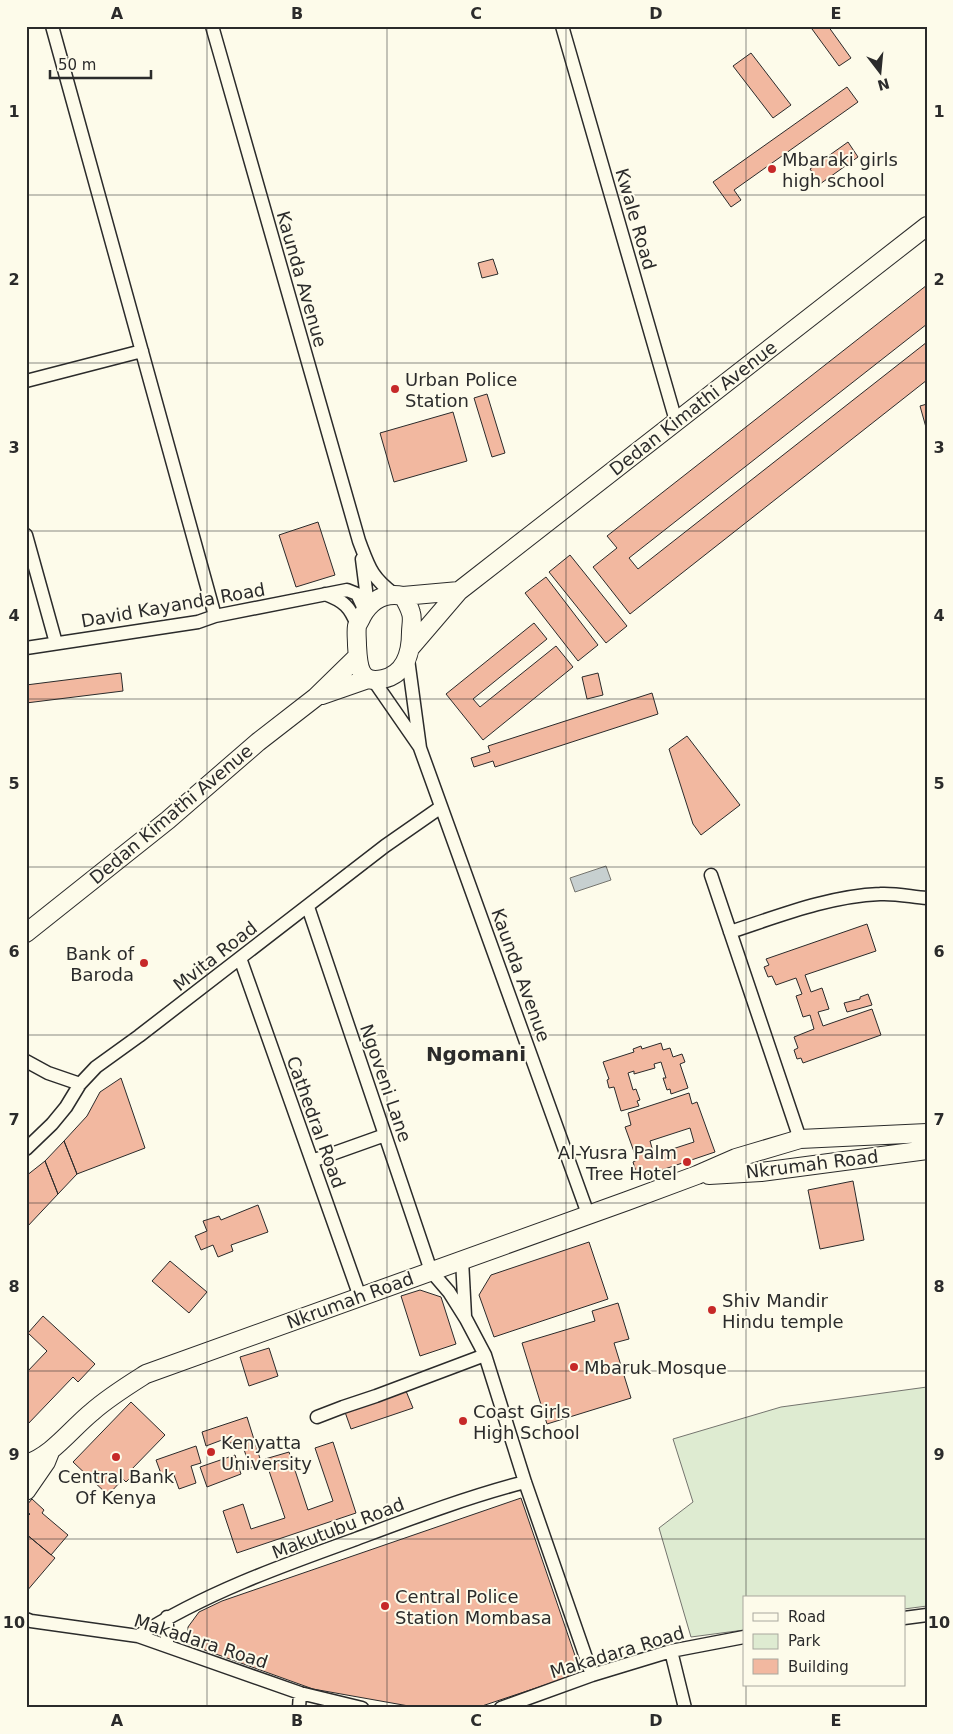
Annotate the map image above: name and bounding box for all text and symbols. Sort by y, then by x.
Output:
text: A [111,4,124,23]
text: B [291,4,303,23]
text: C [470,4,482,23]
text: D [649,4,663,23]
text: E [831,4,841,23]
scale bar [50,48,151,80]
north arrow [856,48,906,98]
text: 50 m [58,56,96,74]
text: N [876,75,891,94]
text: 1 [8,102,20,121]
text: 1 [933,102,945,121]
place label: Mbaraki girls high school [782,149,898,191]
marker: Mbaraki girls high school [766,163,778,175]
street label: Kwale Road [612,166,660,272]
street label: Kaunda Avenue [273,209,331,349]
text: 2 [8,270,20,289]
text: 2 [933,270,945,289]
street label: Dedan Kimathi Avenue [605,336,781,480]
place label: Urban Police Station [405,369,517,411]
marker: Urban Police Station [389,383,401,395]
text: 3 [8,438,20,457]
text: 3 [933,438,945,457]
street label: David Kayanda Road [79,578,267,632]
text: 4 [8,606,20,625]
text: 4 [933,606,945,625]
street label: Dedan Kimathi Avenue [85,740,257,888]
text: 5 [8,774,20,793]
text: 5 [933,774,945,793]
street label: Kaunda Avenue [487,905,555,1045]
street label: Mvita Road [169,917,261,995]
text: 6 [8,942,20,961]
text: 6 [933,942,945,961]
place label: Bank of Baroda [66,943,135,985]
marker: Bank of Baroda [138,957,150,969]
street label: Ngoveni Lane [356,1021,416,1145]
district label: Ngomani [426,1042,526,1066]
street label: Cathedral Road [282,1053,350,1191]
text: 7 [8,1110,20,1129]
text: 7 [933,1110,945,1129]
place label: Al-Yusra Palm Tree Hotel [558,1142,677,1184]
street label: Nkrumah Road [744,1145,880,1183]
marker: Al-Yusra Palm Tree Hotel [681,1156,693,1168]
street label: Nkrumah Road [284,1267,416,1333]
text: 8 [8,1277,20,1296]
text: 8 [933,1277,945,1296]
place label: Shiv Mandir Hindu temple [722,1290,844,1332]
marker: Shiv Mandir Hindu temple [706,1304,718,1316]
place label: Mbaruk Mosque [584,1357,727,1378]
marker: Mbaruk Mosque [568,1361,580,1373]
place label: Coast Girls High School [473,1401,580,1443]
marker: Coast Girls High School [457,1415,469,1427]
place label: Kenyatta University [221,1432,312,1474]
text: 9 [8,1445,20,1464]
text: 9 [933,1445,945,1464]
marker: Kenyatta University [205,1446,217,1458]
marker: Central Bank Of Kenya [110,1451,122,1463]
place label: Central Bank Of Kenya [58,1466,175,1508]
street label: Makutubu Road [269,1493,407,1563]
place label: Central Police Station Mombasa [395,1586,552,1628]
legend [743,1596,906,1686]
marker: Central Police Station Mombasa [379,1600,391,1612]
text: Road [788,1608,826,1626]
street label: Makadara Road [131,1609,271,1673]
text: 10 [3,1613,25,1632]
text: 10 [928,1613,950,1632]
street label: Makadara Road [547,1622,687,1682]
text: Park [788,1632,821,1650]
text: Building [788,1658,849,1676]
text: A [111,1711,124,1730]
text: B [291,1711,303,1730]
text: C [470,1711,482,1730]
text: D [649,1711,663,1730]
text: E [831,1711,841,1730]

